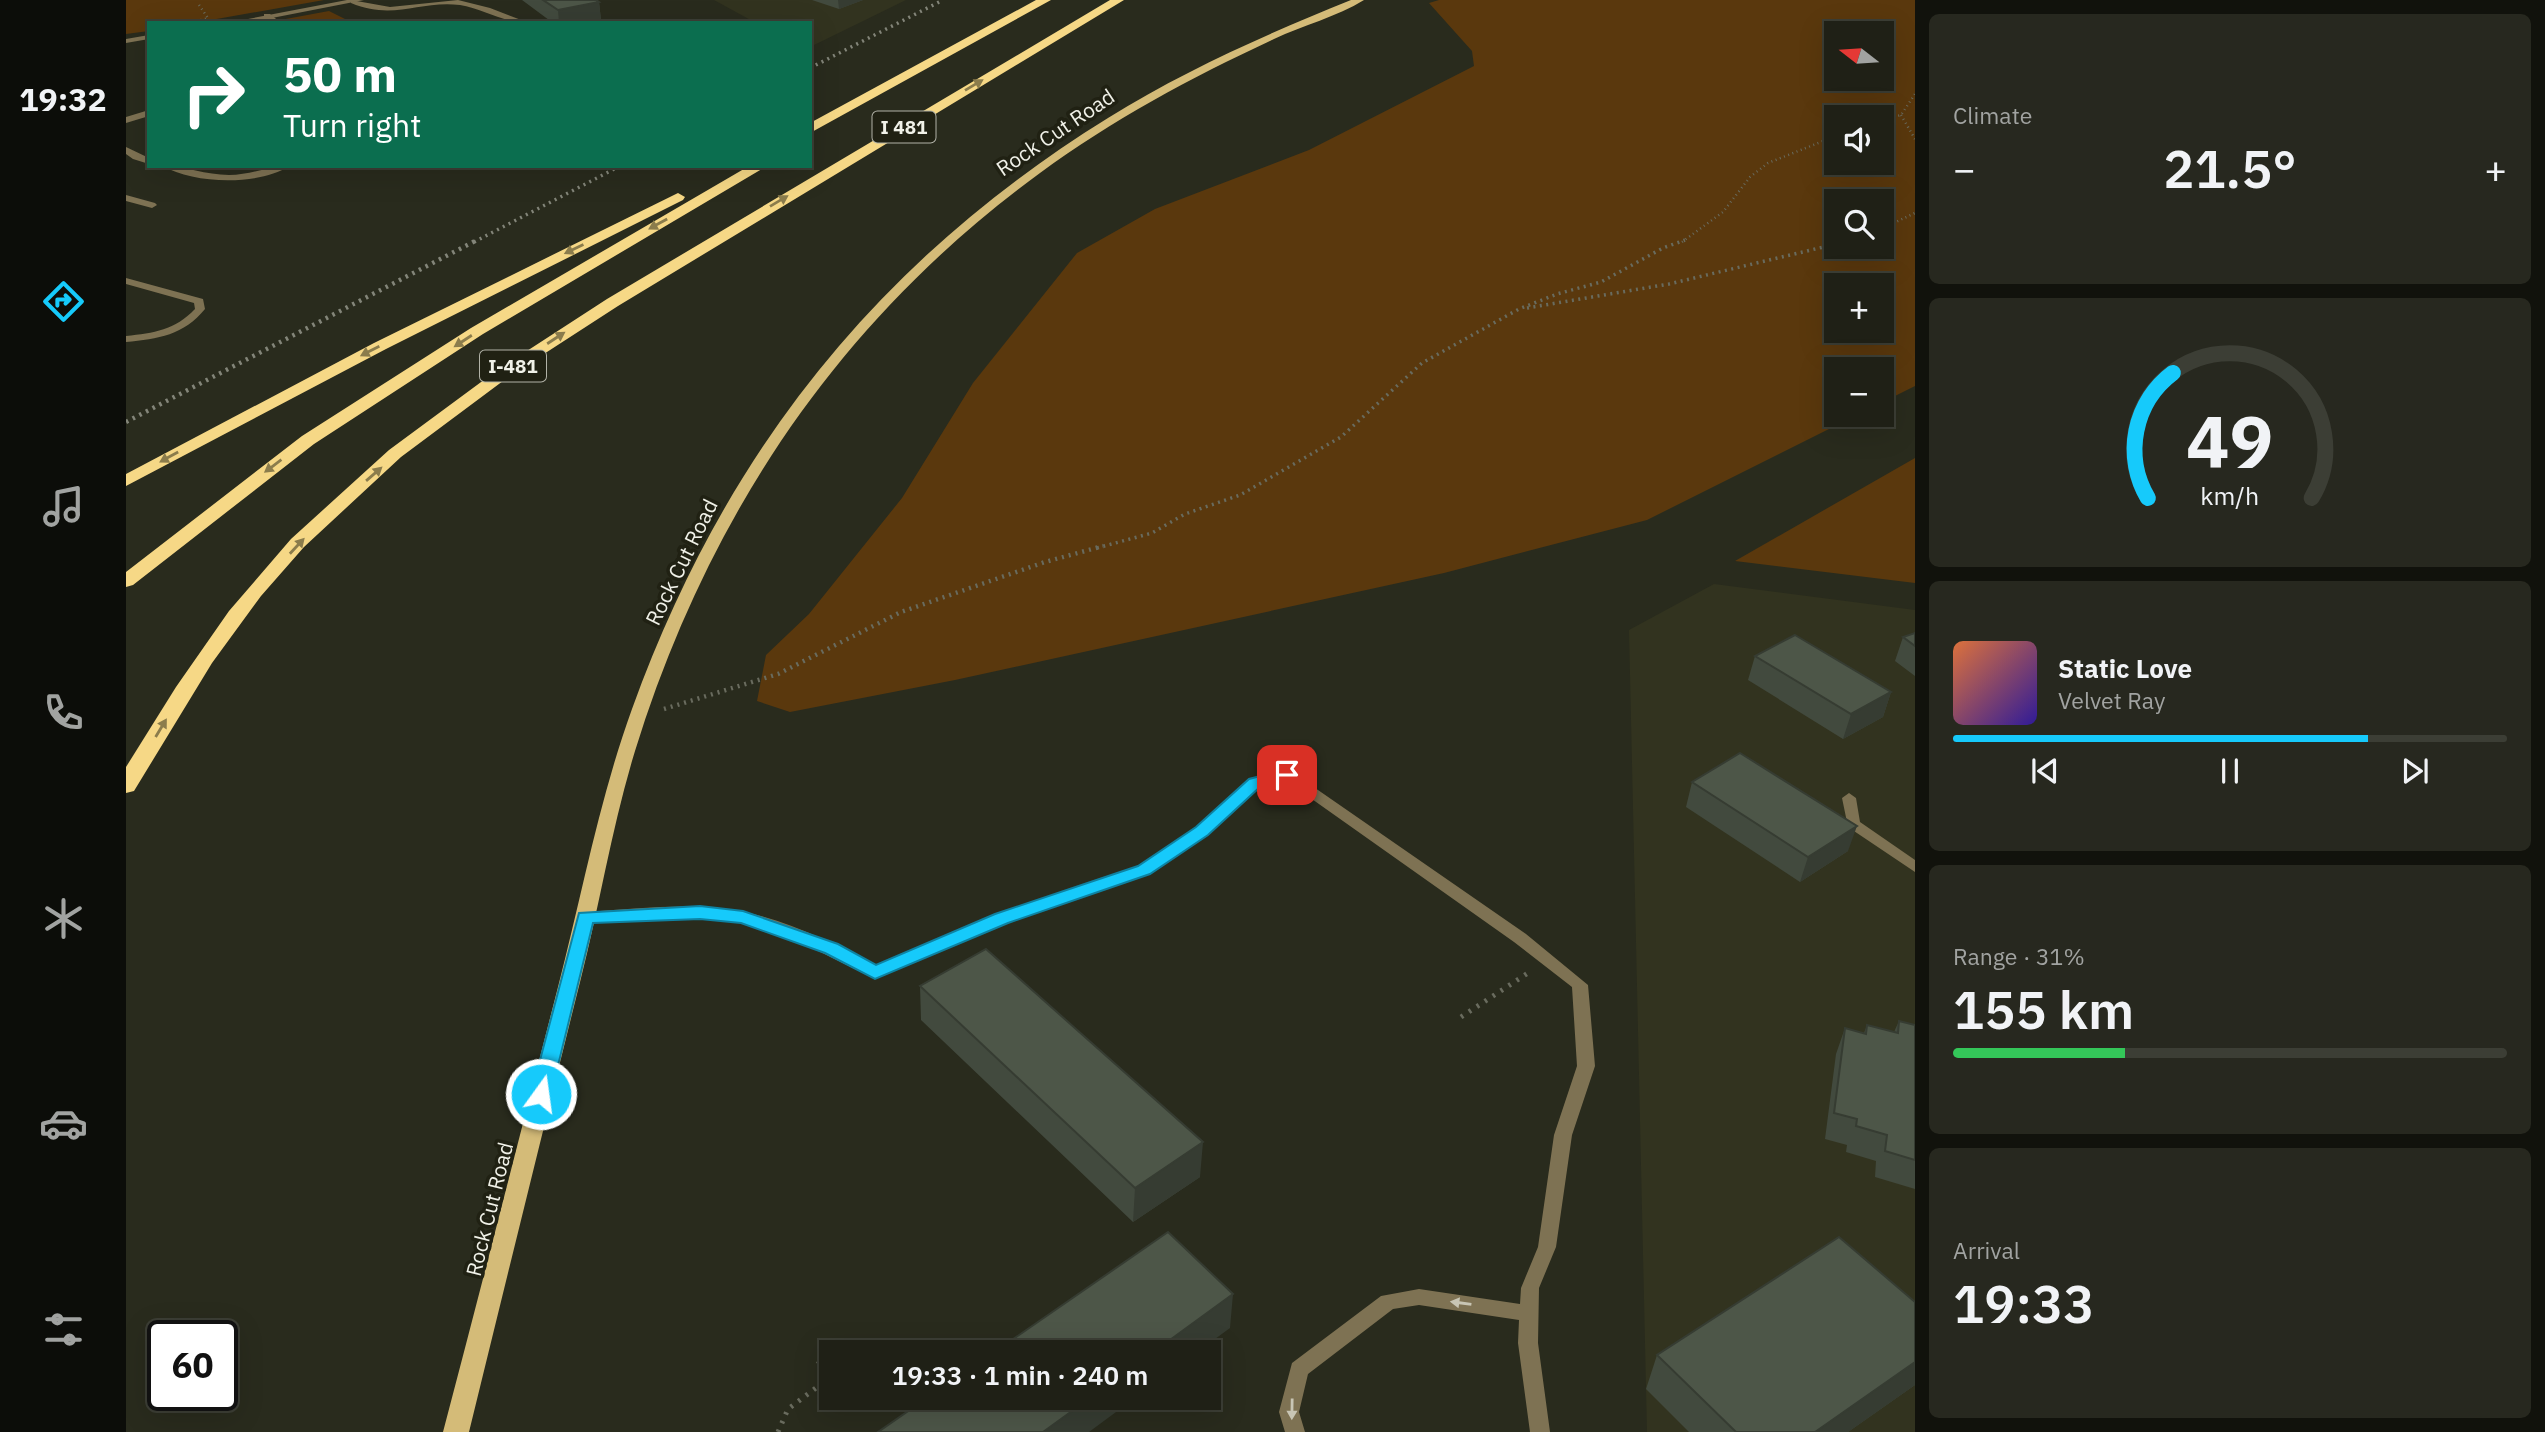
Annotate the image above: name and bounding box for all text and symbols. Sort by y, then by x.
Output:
north arrow [1824,21,1894,91]
map controls [1824,21,1894,427]
text: 50 m [283,42,397,105]
icon: right [168,49,259,140]
text: 19:32 [19,78,107,120]
one-way arrow [965,79,984,92]
street label: Rock Cut Road [990,82,1120,182]
text: Climate [1953,100,2032,130]
text: Turn right [283,104,421,146]
button: sound [1824,105,1894,175]
road number: I 481 [872,111,936,142]
text: 21.5° [2163,135,2297,202]
text: − [1953,144,1976,193]
text: + [2484,144,2507,193]
button: search [1824,189,1894,259]
one-way arrow [769,195,788,207]
one-way arrow [648,218,668,230]
one-way arrow [563,243,584,255]
button: + [1824,273,1894,343]
icon: directions [39,277,88,326]
one-way arrow [547,332,566,345]
one-way arrow [453,334,472,347]
one-way arrow [360,346,380,357]
road number: I-481 [480,350,546,382]
button: − [1824,357,1894,427]
text: 49 [2186,394,2274,489]
one-way arrow [159,452,179,463]
one-way arrow [264,459,282,473]
one-way arrow [365,466,383,482]
text: km/h [2201,479,2259,512]
icon: music [39,482,88,531]
street label: Rock Cut Road [638,494,724,630]
one-way arrow [288,538,304,555]
text: Static Love [2058,651,2192,685]
text: Velvet Ray [2058,685,2165,715]
icon: phone [39,688,88,737]
one-way arrow [154,718,167,737]
pin [1257,745,1317,805]
icon: previous [2026,752,2064,790]
icon: pause [2211,752,2249,790]
icon: next [2396,752,2434,790]
icon: arrive [1268,756,1306,794]
icon: climate [39,894,88,943]
text: Range · 31% [1953,941,2085,971]
text: 155 km [1953,976,2134,1043]
position arrow [504,1057,578,1131]
icon: car [39,1099,88,1148]
street label: Rock Cut Road [459,1139,519,1279]
text: Arrival [1953,1235,2020,1265]
text: 19:33 [1953,1270,2094,1337]
one-way arrow [1450,1297,1472,1308]
icon: filters [39,1305,88,1354]
speed limit sign: 60 [147,1320,238,1411]
text: 19:33 · 1 min · 240 m [892,1358,1148,1392]
one-way arrow [1286,1398,1297,1420]

